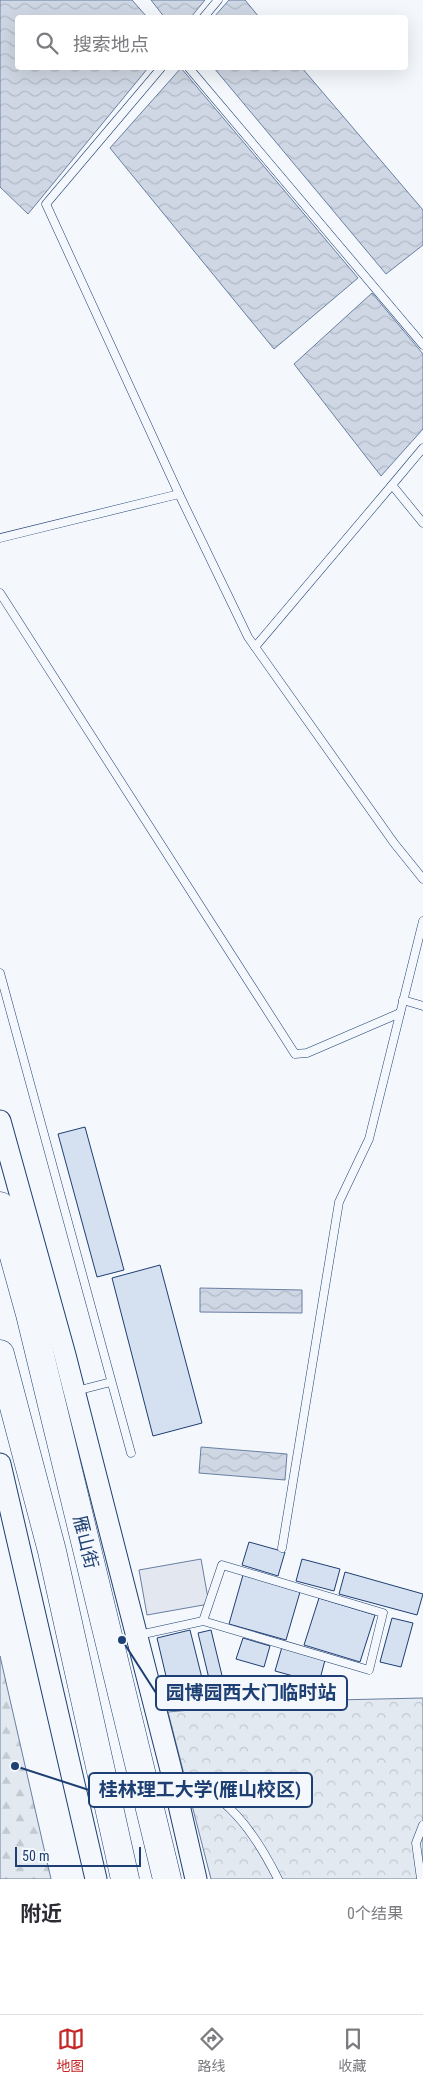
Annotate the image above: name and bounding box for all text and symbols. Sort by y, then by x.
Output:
search box [15,15,408,70]
icon: search [33,29,61,57]
text: 搜索地点 [73,33,149,56]
street label: 雁山街 [69,1513,103,1571]
callout: 园博园西大门临时站 [156,1676,347,1710]
text: 园博园西大门临时站 [165,1681,337,1704]
callout: 桂林理工大学(雁山校区) [89,1773,312,1807]
text: 桂林理工大学(雁山校区) [99,1778,301,1801]
scale bar [15,1844,141,1867]
text: 50 m [22,1848,50,1864]
text: 附近 [20,1902,62,1926]
text: 0个结果 [347,1904,403,1923]
tab: 地图 [57,2025,85,2075]
tab: 路线 [198,2025,226,2075]
tab: 收藏 [339,2025,367,2075]

